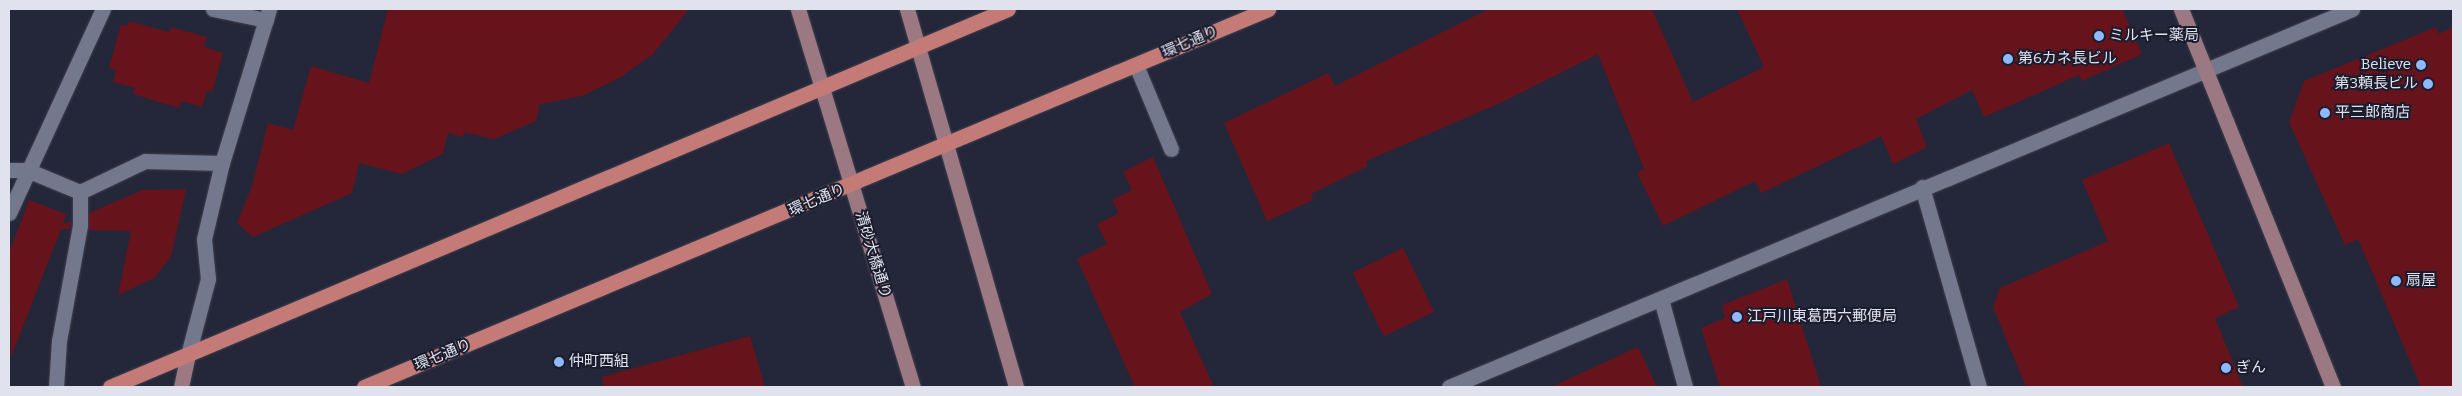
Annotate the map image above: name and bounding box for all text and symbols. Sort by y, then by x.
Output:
street label: 環七通り [1159,22,1221,62]
place label: ミルキー薬局 [2109,27,2199,45]
marker: ミルキー薬局 [2093,30,2105,42]
place label: 第6カネ長ビル [2018,50,2117,68]
marker: 第6カネ長ビル [2002,53,2014,65]
place label: Believe [2361,56,2411,74]
marker: Believe [2415,59,2427,71]
place label: 第3頼長ビル [2334,75,2418,93]
marker: 第3頼長ビル [2422,78,2434,90]
place label: 平三郎商店 [2335,104,2410,122]
marker: 平三郎商店 [2319,107,2331,119]
street label: 環七通り [786,180,848,220]
street label: 清砂大橋通り [851,209,895,301]
place label: 扇屋 [2406,272,2436,290]
marker: 扇屋 [2390,275,2402,287]
place label: 江戸川東葛西六郵便局 [1747,308,1897,326]
marker: 江戸川東葛西六郵便局 [1731,311,1743,323]
street label: 環七通り [412,335,474,375]
place label: 仲町西組 [569,353,629,371]
marker: 仲町西組 [553,356,565,368]
place label: ぎん [2236,359,2266,377]
marker: ぎん [2220,362,2232,374]

